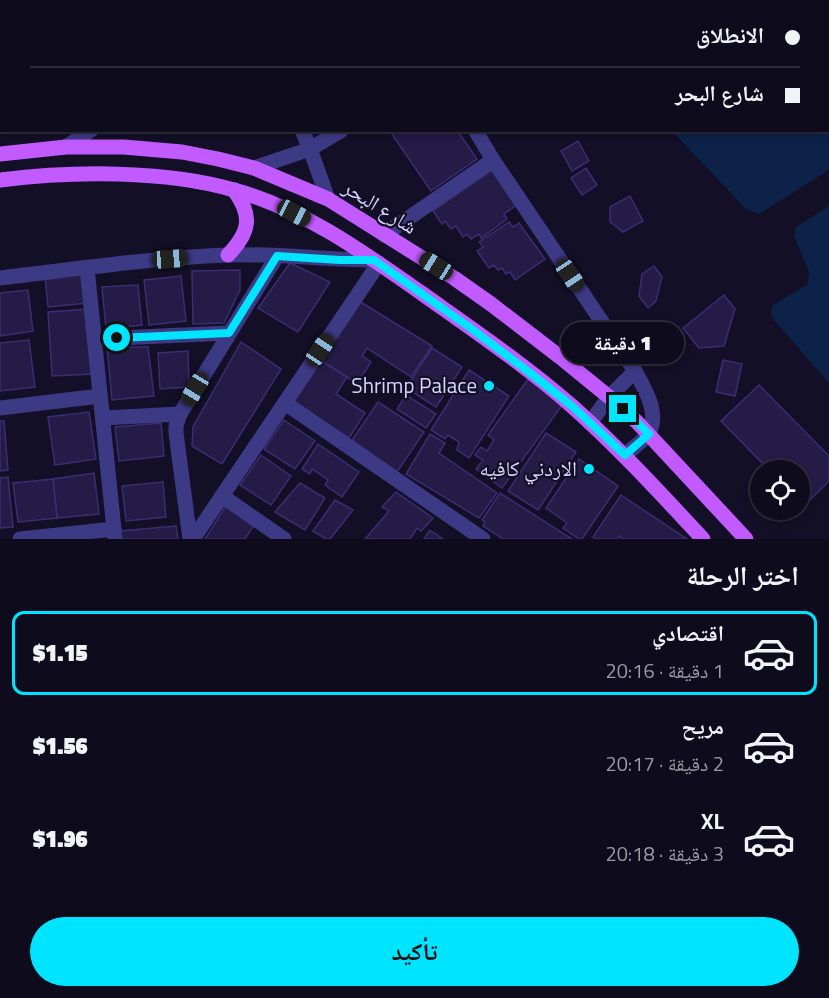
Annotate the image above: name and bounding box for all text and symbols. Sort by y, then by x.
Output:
text: الانطلاق [696,18,764,52]
text: شارع البحر [675,76,764,110]
street label: شارع البحر [336,170,424,242]
car [274,197,314,229]
car [151,249,189,269]
car [416,249,456,283]
car [552,255,588,295]
callout: 1 دقيقة [562,322,684,364]
route start [103,324,130,351]
text: 1 دقيقة [594,327,651,358]
car [302,330,338,370]
car [178,369,212,409]
place label: Shrimp Palace [351,369,477,401]
marker: Shrimp Palace [482,379,496,393]
route end [609,395,636,422]
place label: الاردني كافيه [480,452,577,485]
map controls [750,460,810,520]
button: locate [750,460,810,520]
marker: الاردني كافيه [582,462,596,476]
text: اختر الرحلة [687,554,799,595]
text: اقتصادي [652,616,724,650]
icon: car [742,626,796,680]
text: $1.15 [33,636,88,670]
text: 1 دقيقة · 20:16 [605,655,724,686]
text: مريح [681,709,724,743]
icon: car [742,719,796,773]
text: $1.56 [33,729,88,763]
text: 2 دقيقة · 20:17 [605,748,724,779]
text: XL [701,804,724,838]
icon: car [742,812,796,866]
text: $1.96 [33,822,88,856]
text: 3 دقيقة · 20:18 [605,838,724,869]
button: تأكيد [30,917,799,986]

